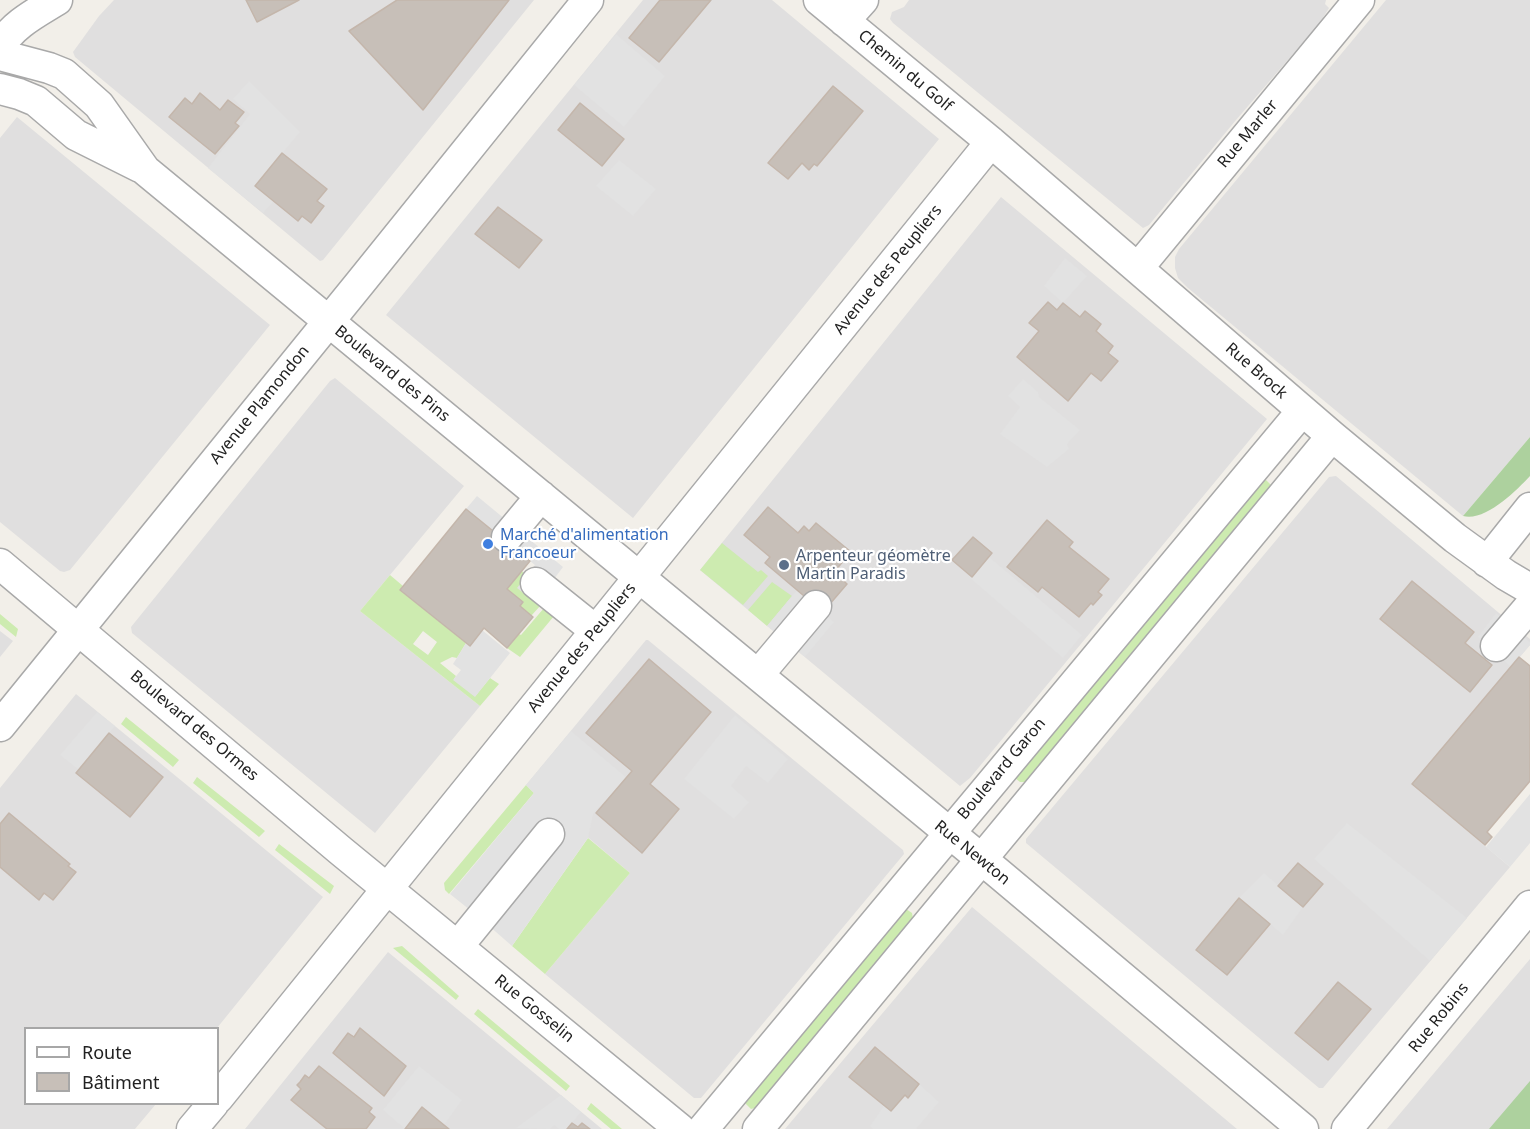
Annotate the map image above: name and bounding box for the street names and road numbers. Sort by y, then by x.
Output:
street label: Chemin du Golf [854,26,956,116]
street label: Rue Marler [1214,96,1282,172]
street label: Avenue des Peupliers [830,201,946,339]
street label: Boulevard des Pins [331,322,453,426]
street label: Rue Brock [1221,339,1291,403]
street label: Avenue Plamondon [206,342,314,468]
street label: Avenue des Peupliers [524,579,640,717]
street label: Boulevard des Ormes [126,667,262,785]
street label: Boulevard Garon [954,714,1050,824]
street label: Rue Newton [930,817,1014,889]
street label: Rue Gosselin [490,971,578,1047]
street label: Rue Robins [1405,979,1473,1057]

